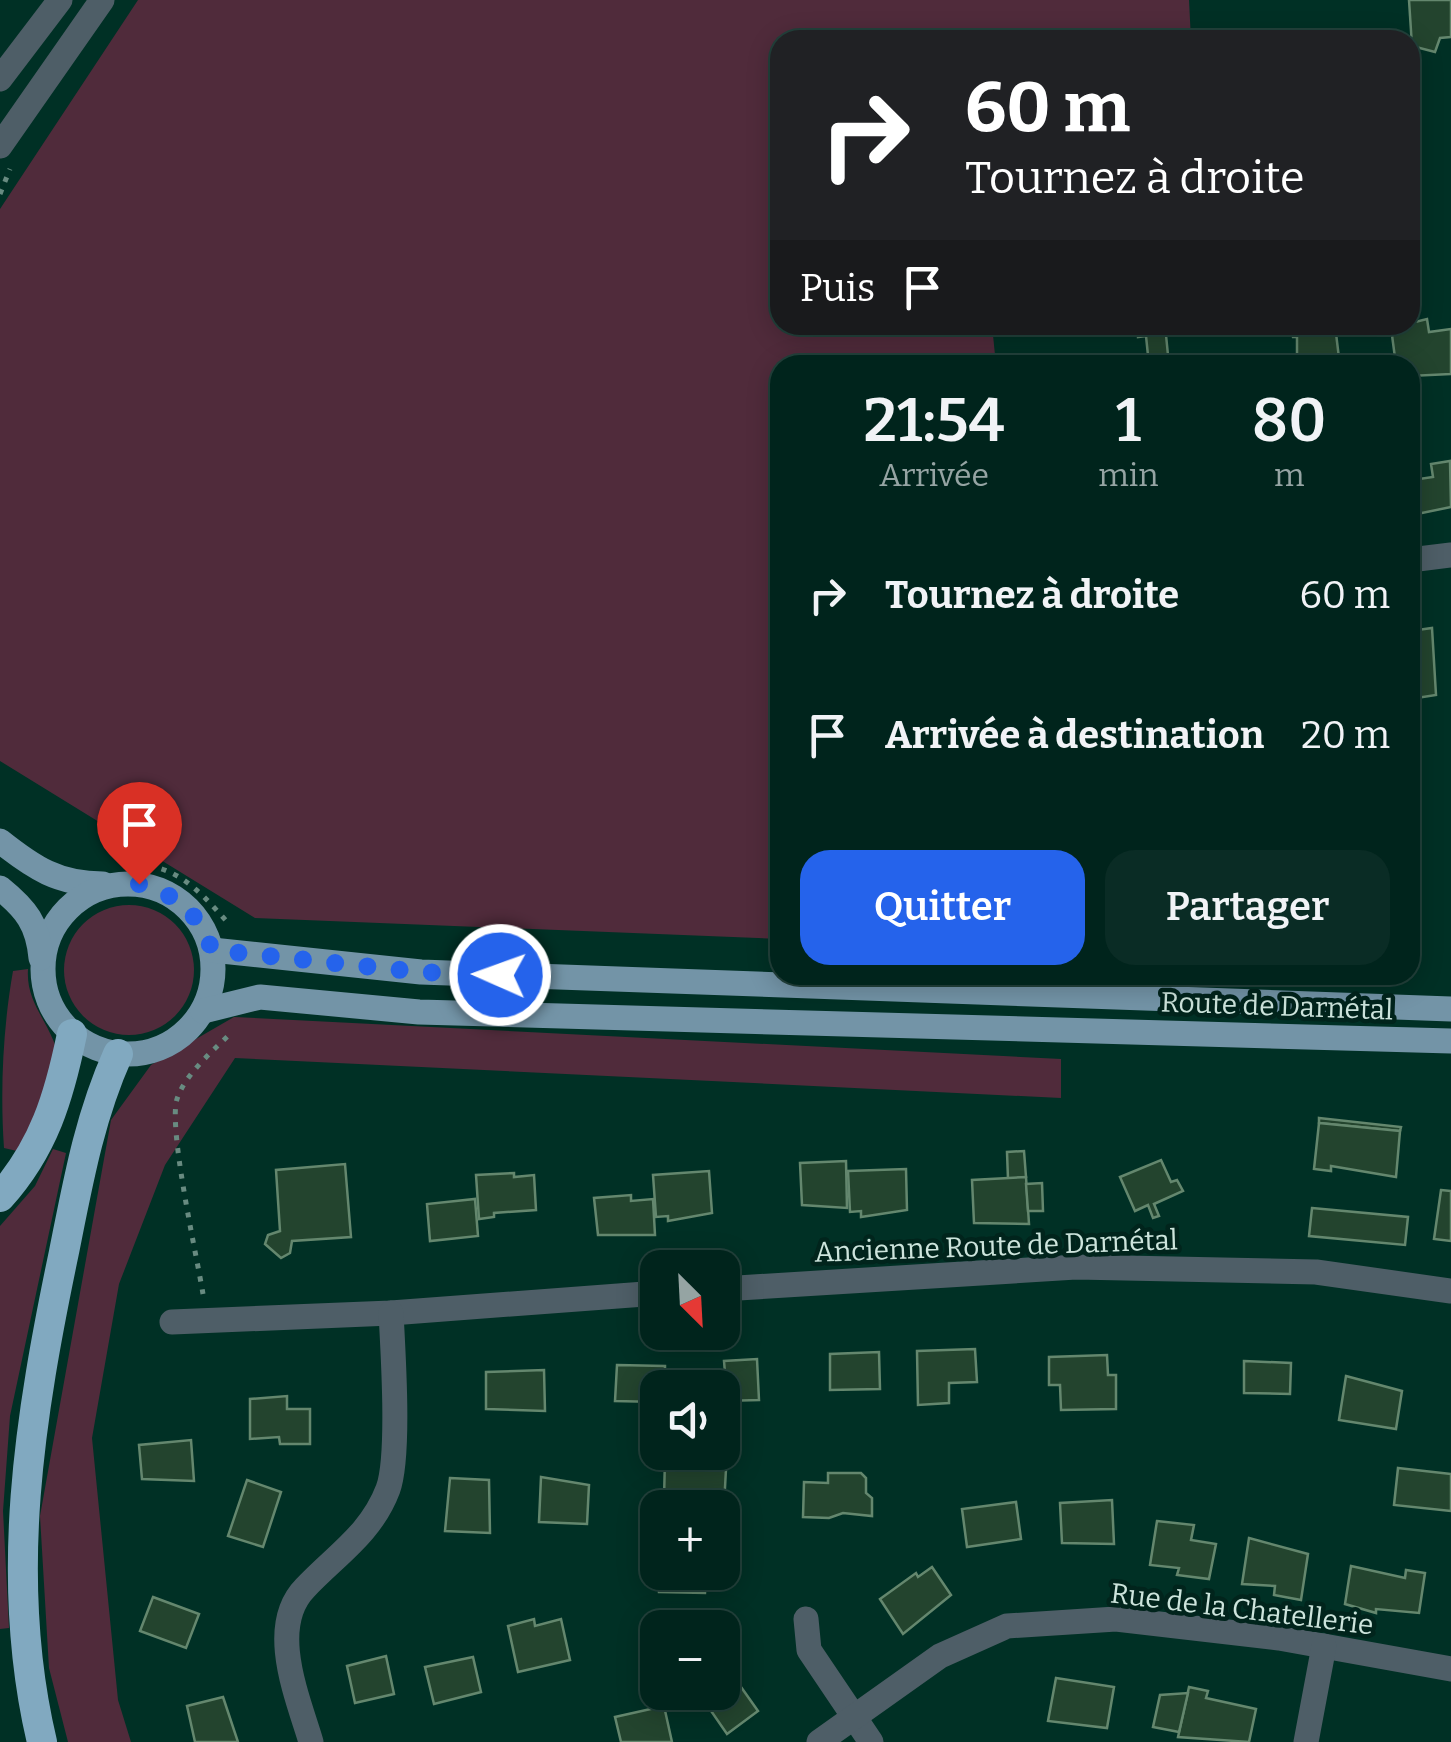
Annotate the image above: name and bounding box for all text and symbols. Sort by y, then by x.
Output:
text: 60 m [965,66,1130,150]
icon: right [800,70,930,200]
text: Tournez à droite [965,151,1305,205]
icon: arrive [895,260,950,315]
text: Puis [800,265,875,311]
text: 21:54 [864,385,1005,457]
text: 1 [1116,385,1141,457]
text: 80 [1252,385,1326,457]
text: Arrivée [879,456,989,494]
text: min [1098,456,1158,494]
text: m [1274,456,1305,494]
icon: right [800,568,855,623]
text: Tournez à droite [885,572,1179,618]
text: 60 m [1299,572,1390,618]
icon: arrive [800,708,855,763]
text: Arrivée à destination [885,712,1264,758]
text: 20 m [1301,712,1390,758]
pin [97,782,182,885]
icon: arrive [112,797,167,852]
button: Quitter [800,850,1085,965]
button: Partager [1105,850,1390,965]
position arrow [448,923,552,1027]
street label: Route de Darnétal [1160,985,1394,1027]
street label: Ancienne Route de Darnétal [814,1223,1178,1269]
north arrow [640,1250,740,1350]
map controls [640,1250,740,1710]
button: sound [640,1370,740,1470]
button: + [640,1490,740,1590]
street label: Rue de la Chatellerie [1109,1577,1375,1641]
button: − [640,1610,740,1710]

